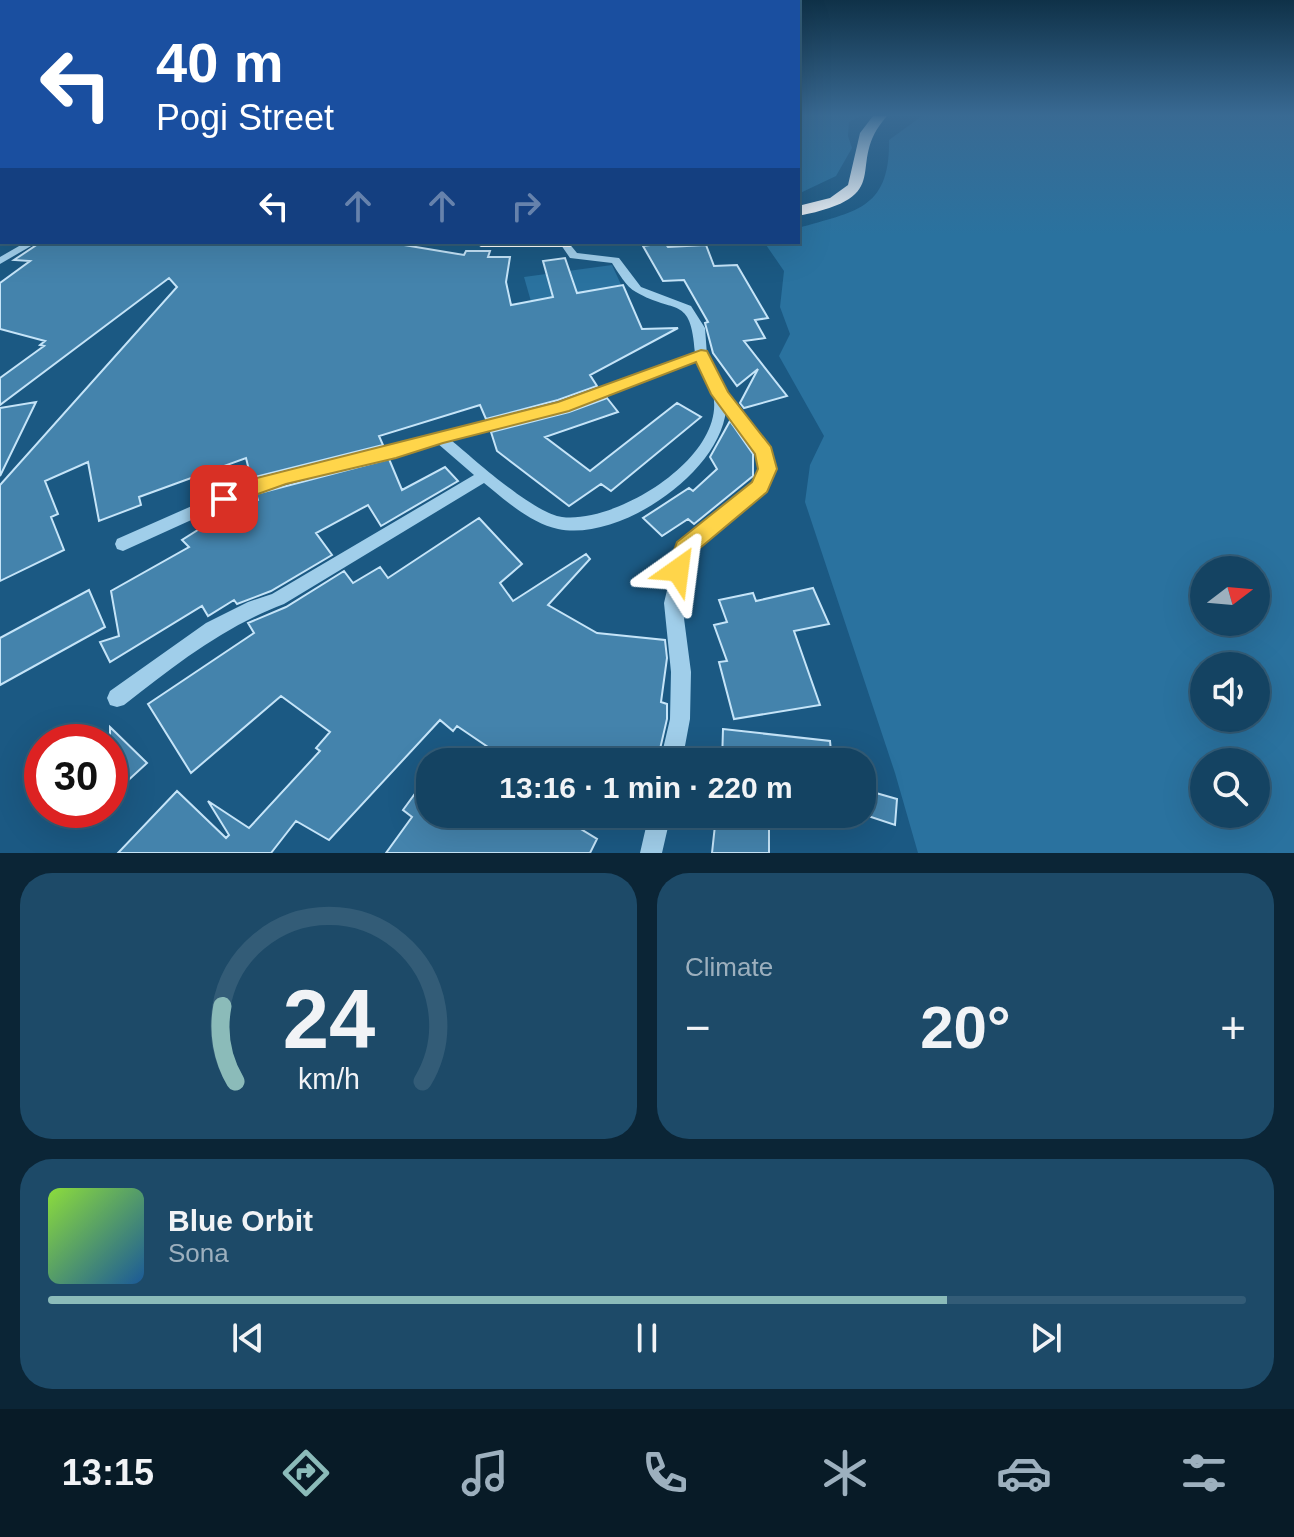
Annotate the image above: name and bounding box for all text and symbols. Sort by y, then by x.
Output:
text: 40 m [156,31,284,94]
icon: left [24,32,128,136]
text: Pogi Street [156,97,334,138]
icon: left [252,184,296,228]
icon: ahead [336,184,380,228]
icon: ahead [420,184,464,228]
icon: right [504,184,548,228]
pin [190,465,258,533]
icon: arrive [202,477,246,521]
position arrow [636,528,720,612]
north arrow [1190,556,1270,636]
map controls [1190,556,1270,828]
button: sound [1190,652,1270,732]
speed limit sign: 30 [24,724,128,828]
button: search [1190,748,1270,828]
text: 13:16 · 1 min · 220 m [499,771,793,804]
text: Climate [685,952,773,982]
text: 24 [282,973,375,1066]
text: 20° [920,994,1011,1061]
text: − [685,1003,711,1052]
text: + [1220,1003,1246,1052]
text: km/h [298,1063,359,1095]
text: Blue Orbit [168,1204,313,1237]
text: Sona [168,1238,229,1268]
icon: previous [226,1316,270,1360]
icon: pause [625,1316,669,1360]
icon: next [1024,1316,1068,1360]
icon: directions [278,1445,334,1501]
icon: music [457,1445,513,1501]
icon: phone [637,1445,693,1501]
icon: climate [817,1445,873,1501]
icon: car [996,1445,1052,1501]
icon: filters [1176,1445,1232,1501]
text: 13:15 [62,1452,154,1493]

